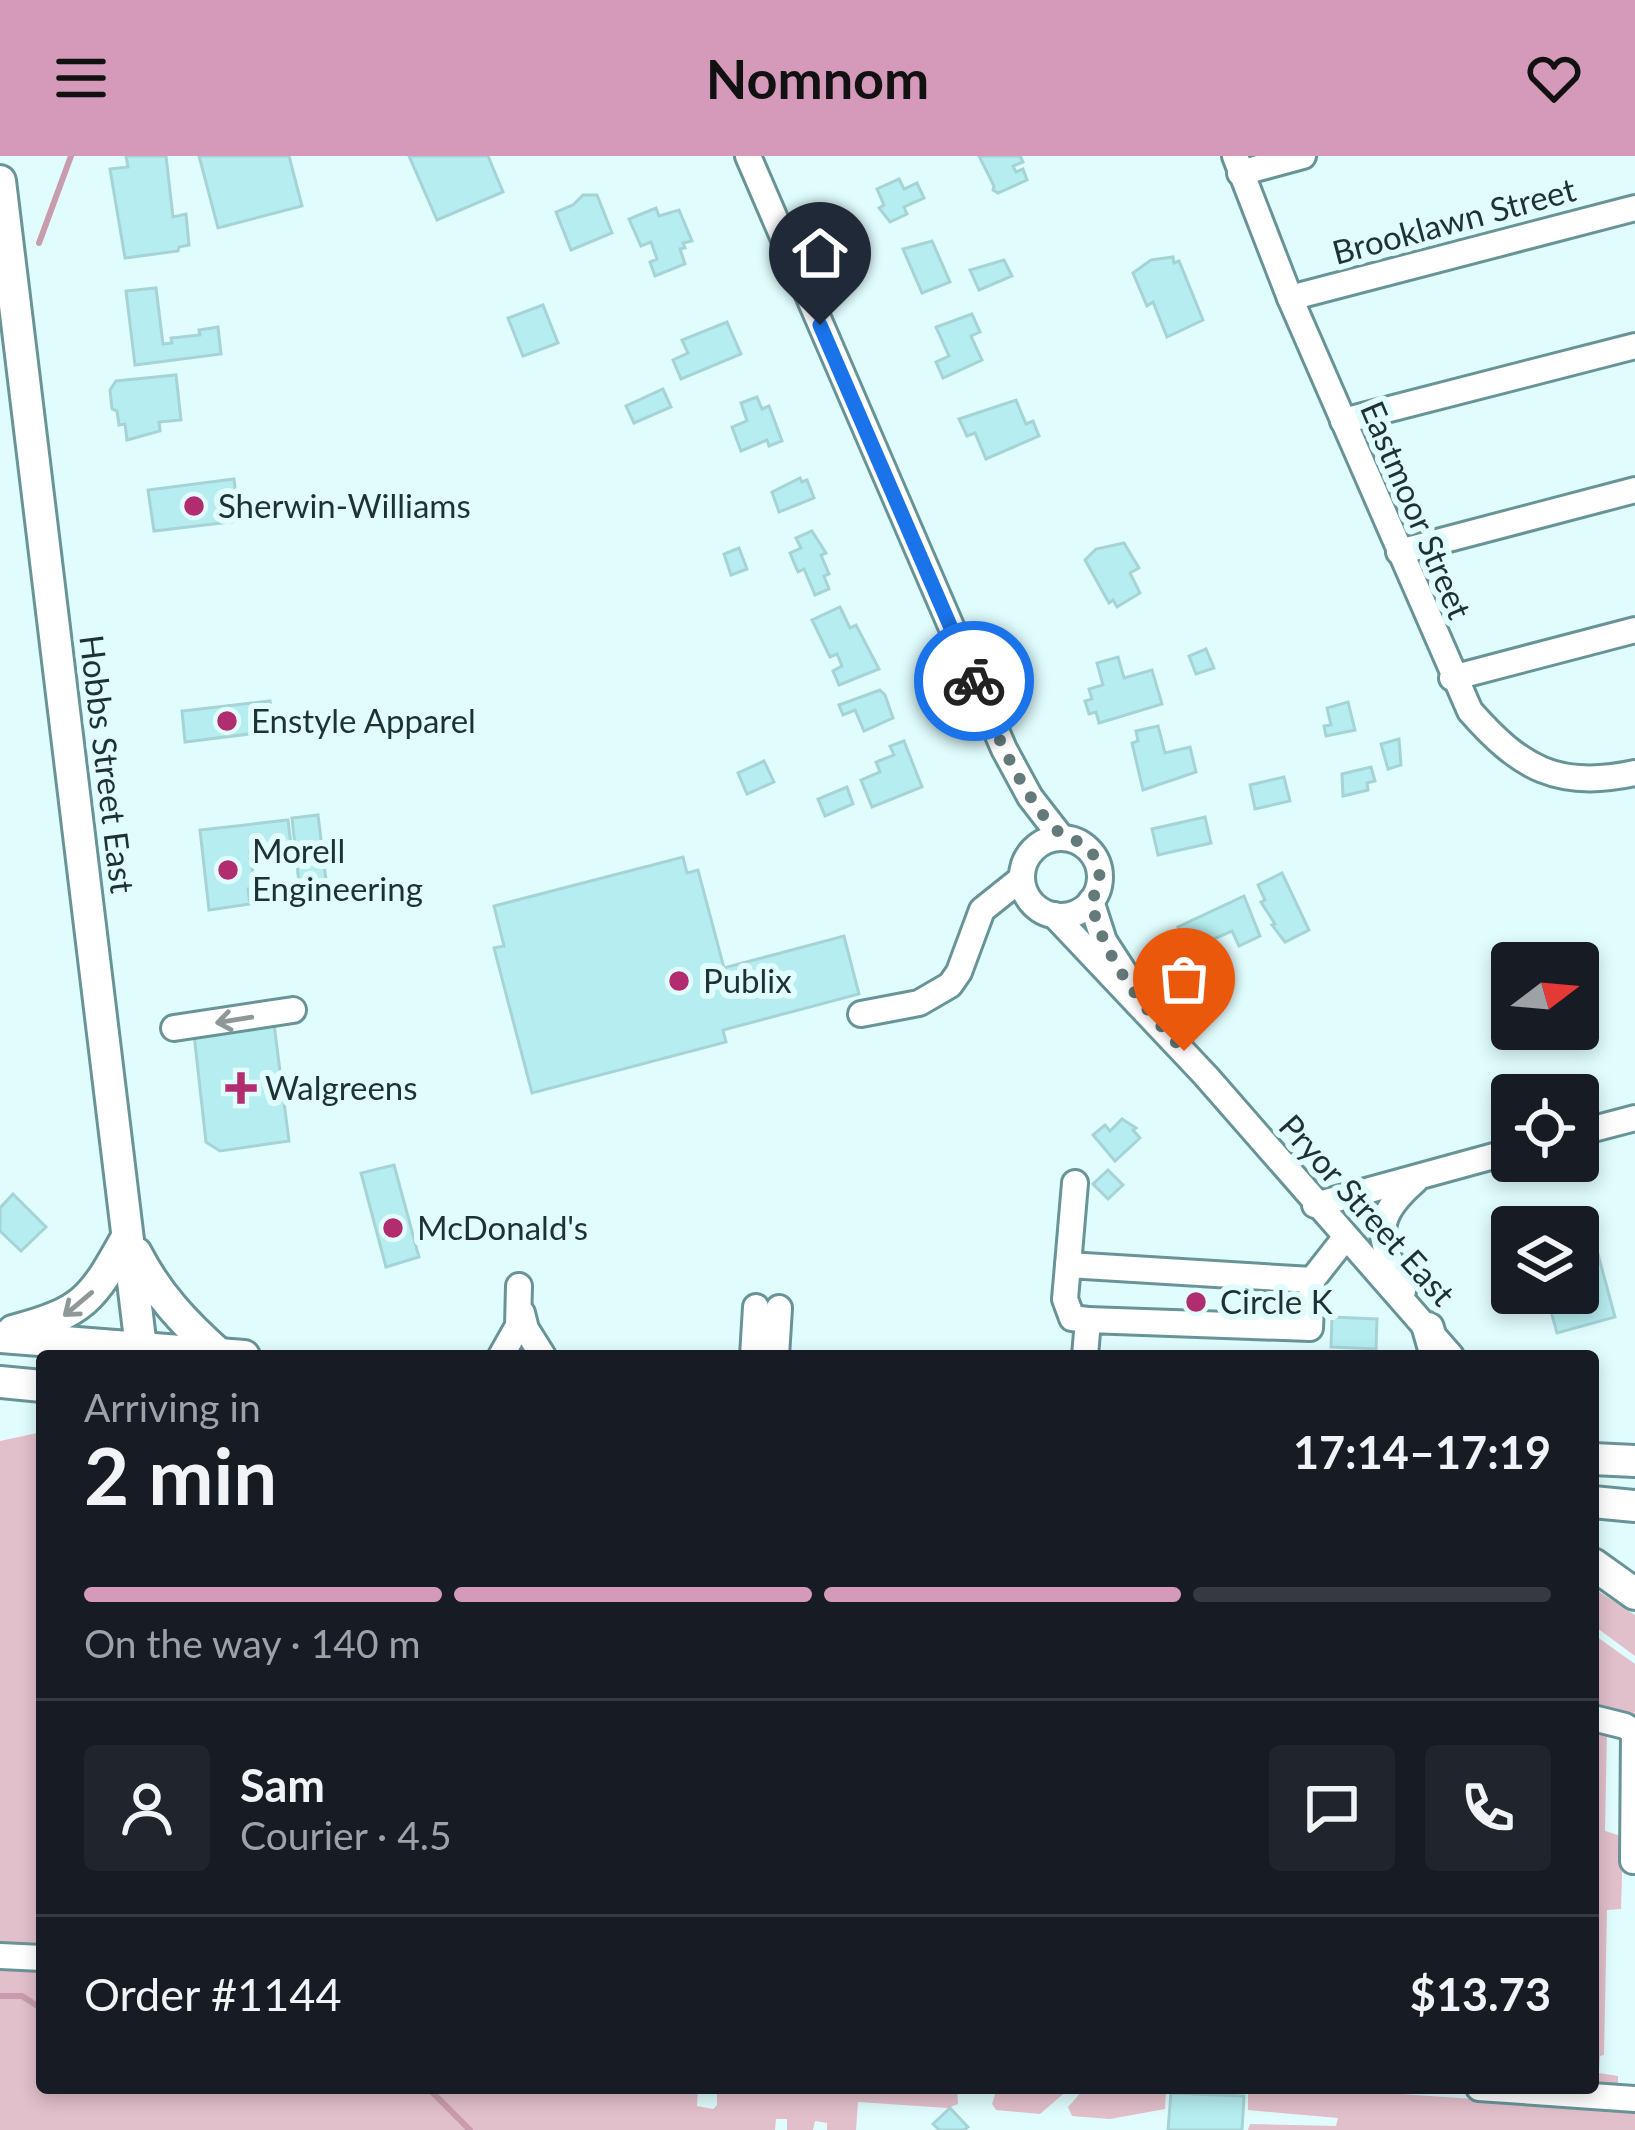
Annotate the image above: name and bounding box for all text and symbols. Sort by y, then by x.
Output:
icon: menu [48,45,114,111]
icon: heart [1521,45,1587,111]
text: Nomnom [706,46,929,111]
street label: Brooklawn Street [1328,168,1580,272]
pin [769,202,871,325]
icon: home [787,220,853,286]
street label: Eastmoor Street [1353,395,1481,625]
place label: Sherwin-Williams [218,485,471,525]
marker: Sherwin-Williams [181,493,207,519]
courier [914,621,1034,741]
street label: Hobbs Street East [72,633,144,895]
icon: bike [941,648,1007,714]
place label: Enstyle Apparel [251,700,476,740]
marker: Enstyle Apparel [214,708,240,734]
place label: Morell Engineering [252,830,423,908]
marker: Morell Engineering [215,857,241,883]
pin [1133,928,1235,1051]
north arrow [1491,942,1599,1050]
map controls [1491,942,1599,1314]
icon: bag [1151,946,1217,1012]
place label: Publix [703,960,792,1000]
marker: Publix [666,968,692,994]
one-way arrow [215,1010,254,1033]
place label: Walgreens [265,1067,418,1107]
button: locate [1491,1074,1599,1182]
marker: Walgreens [228,1075,254,1101]
street label: Pryor Street East [1271,1106,1464,1313]
button: layers [1491,1206,1599,1314]
place label: McDonald's [417,1207,588,1247]
marker: McDonald's [380,1215,406,1241]
place label: Circle K [1220,1281,1333,1321]
marker: Circle K [1183,1289,1209,1315]
one-way arrow [63,1290,94,1318]
text: Arriving in [84,1384,261,1430]
text: 17:14–17:19 [1293,1425,1551,1479]
text: 2 min [84,1428,277,1522]
text: On the way · 140 m [84,1620,421,1666]
button: person [84,1745,210,1871]
button: chat [1269,1745,1395,1871]
button: phone [1425,1745,1551,1871]
text: Sam [240,1758,325,1812]
text: Courier · 4.5 [240,1812,452,1858]
text: Order #1144 [84,1967,342,2021]
text: $13.73 [1410,1967,1551,2021]

